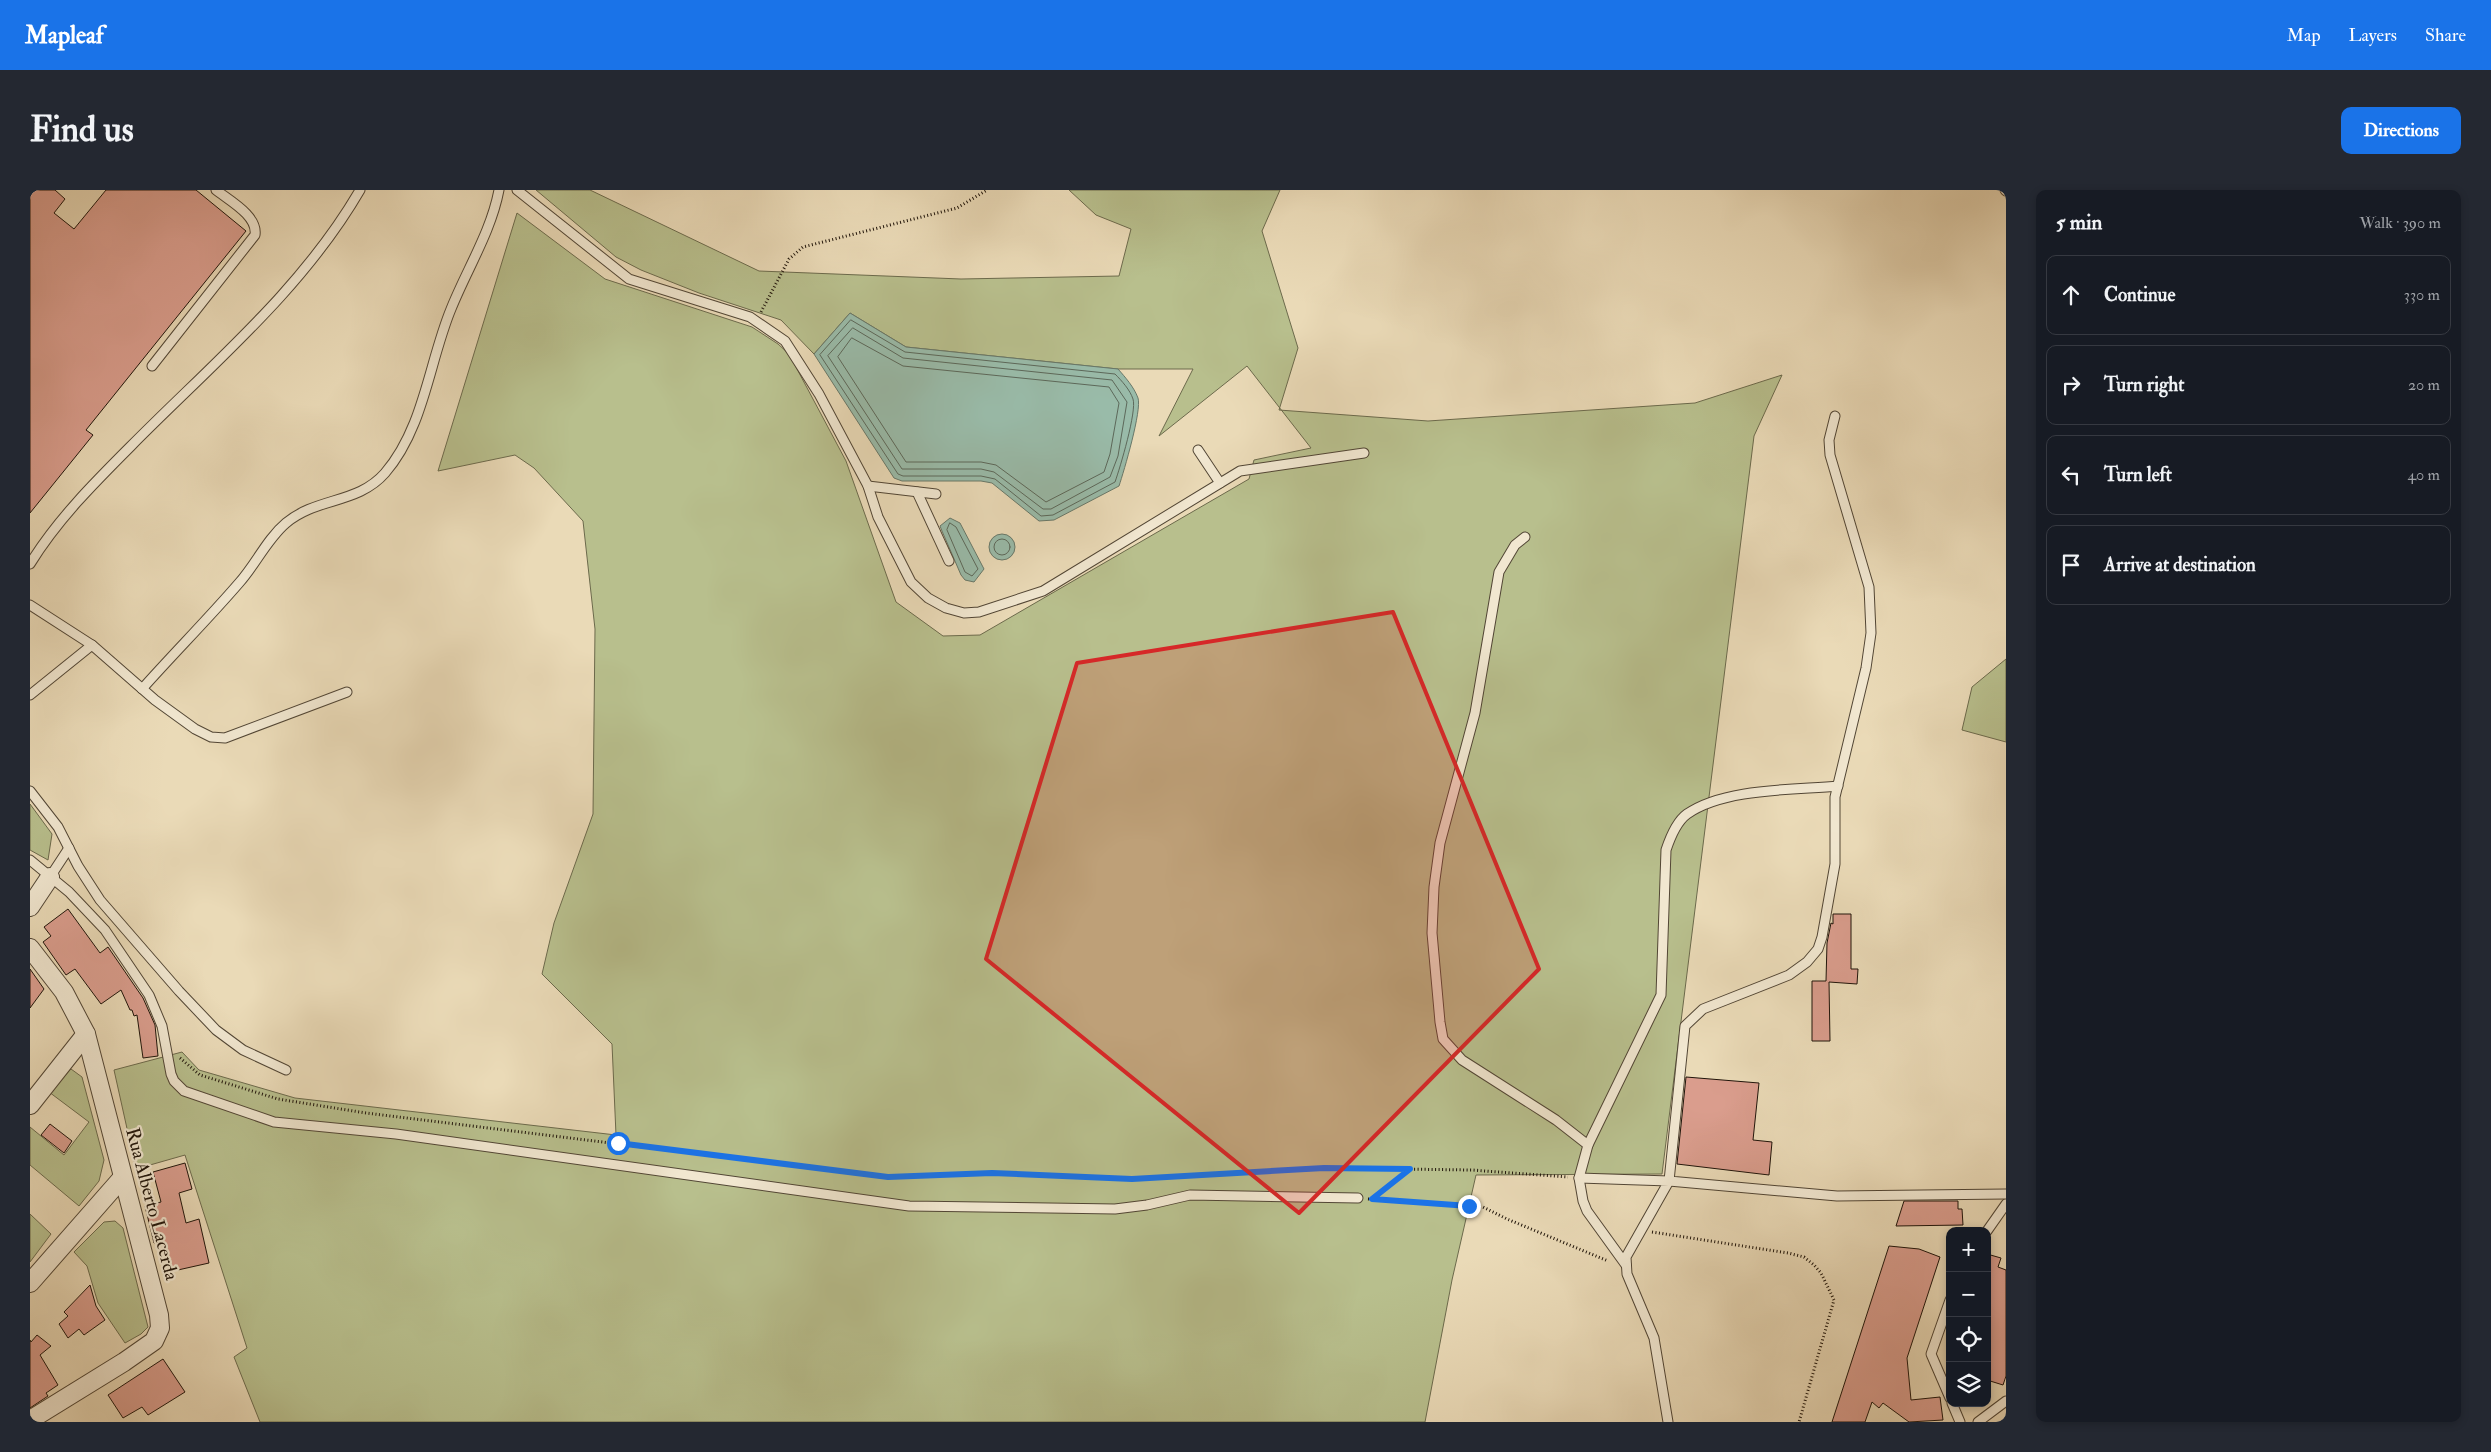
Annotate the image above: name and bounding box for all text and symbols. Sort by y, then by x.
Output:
text: Mapleaf [25,20,104,51]
text: Map [2287,24,2321,47]
text: Layers [2349,24,2397,47]
text: Share [2425,24,2466,47]
button: Directions [2341,107,2461,154]
text: Find us [30,108,134,152]
text: 5 min [2056,209,2102,236]
text: Walk · 390 m [2360,213,2441,233]
icon: ahead [2057,281,2085,309]
text: Continue [2104,283,2175,307]
text: 330 m [2404,285,2440,305]
icon: right [2057,371,2085,399]
text: Turn right [2104,373,2184,397]
text: 20 m [2408,375,2440,395]
icon: left [2057,461,2085,489]
text: Turn left [2104,463,2172,487]
text: 40 m [2407,465,2440,485]
icon: arrive [2057,551,2085,579]
text: Arrive at destination [2104,553,2256,577]
street label: Rua Alberto Lacerda [120,1125,184,1283]
route start [607,1132,630,1155]
route end [1458,1195,1481,1218]
map controls [1946,1227,1991,1407]
button: + [1946,1227,1991,1272]
button: − [1946,1272,1991,1317]
button: locate [1946,1317,1991,1362]
button: layers [1946,1362,1991,1407]

